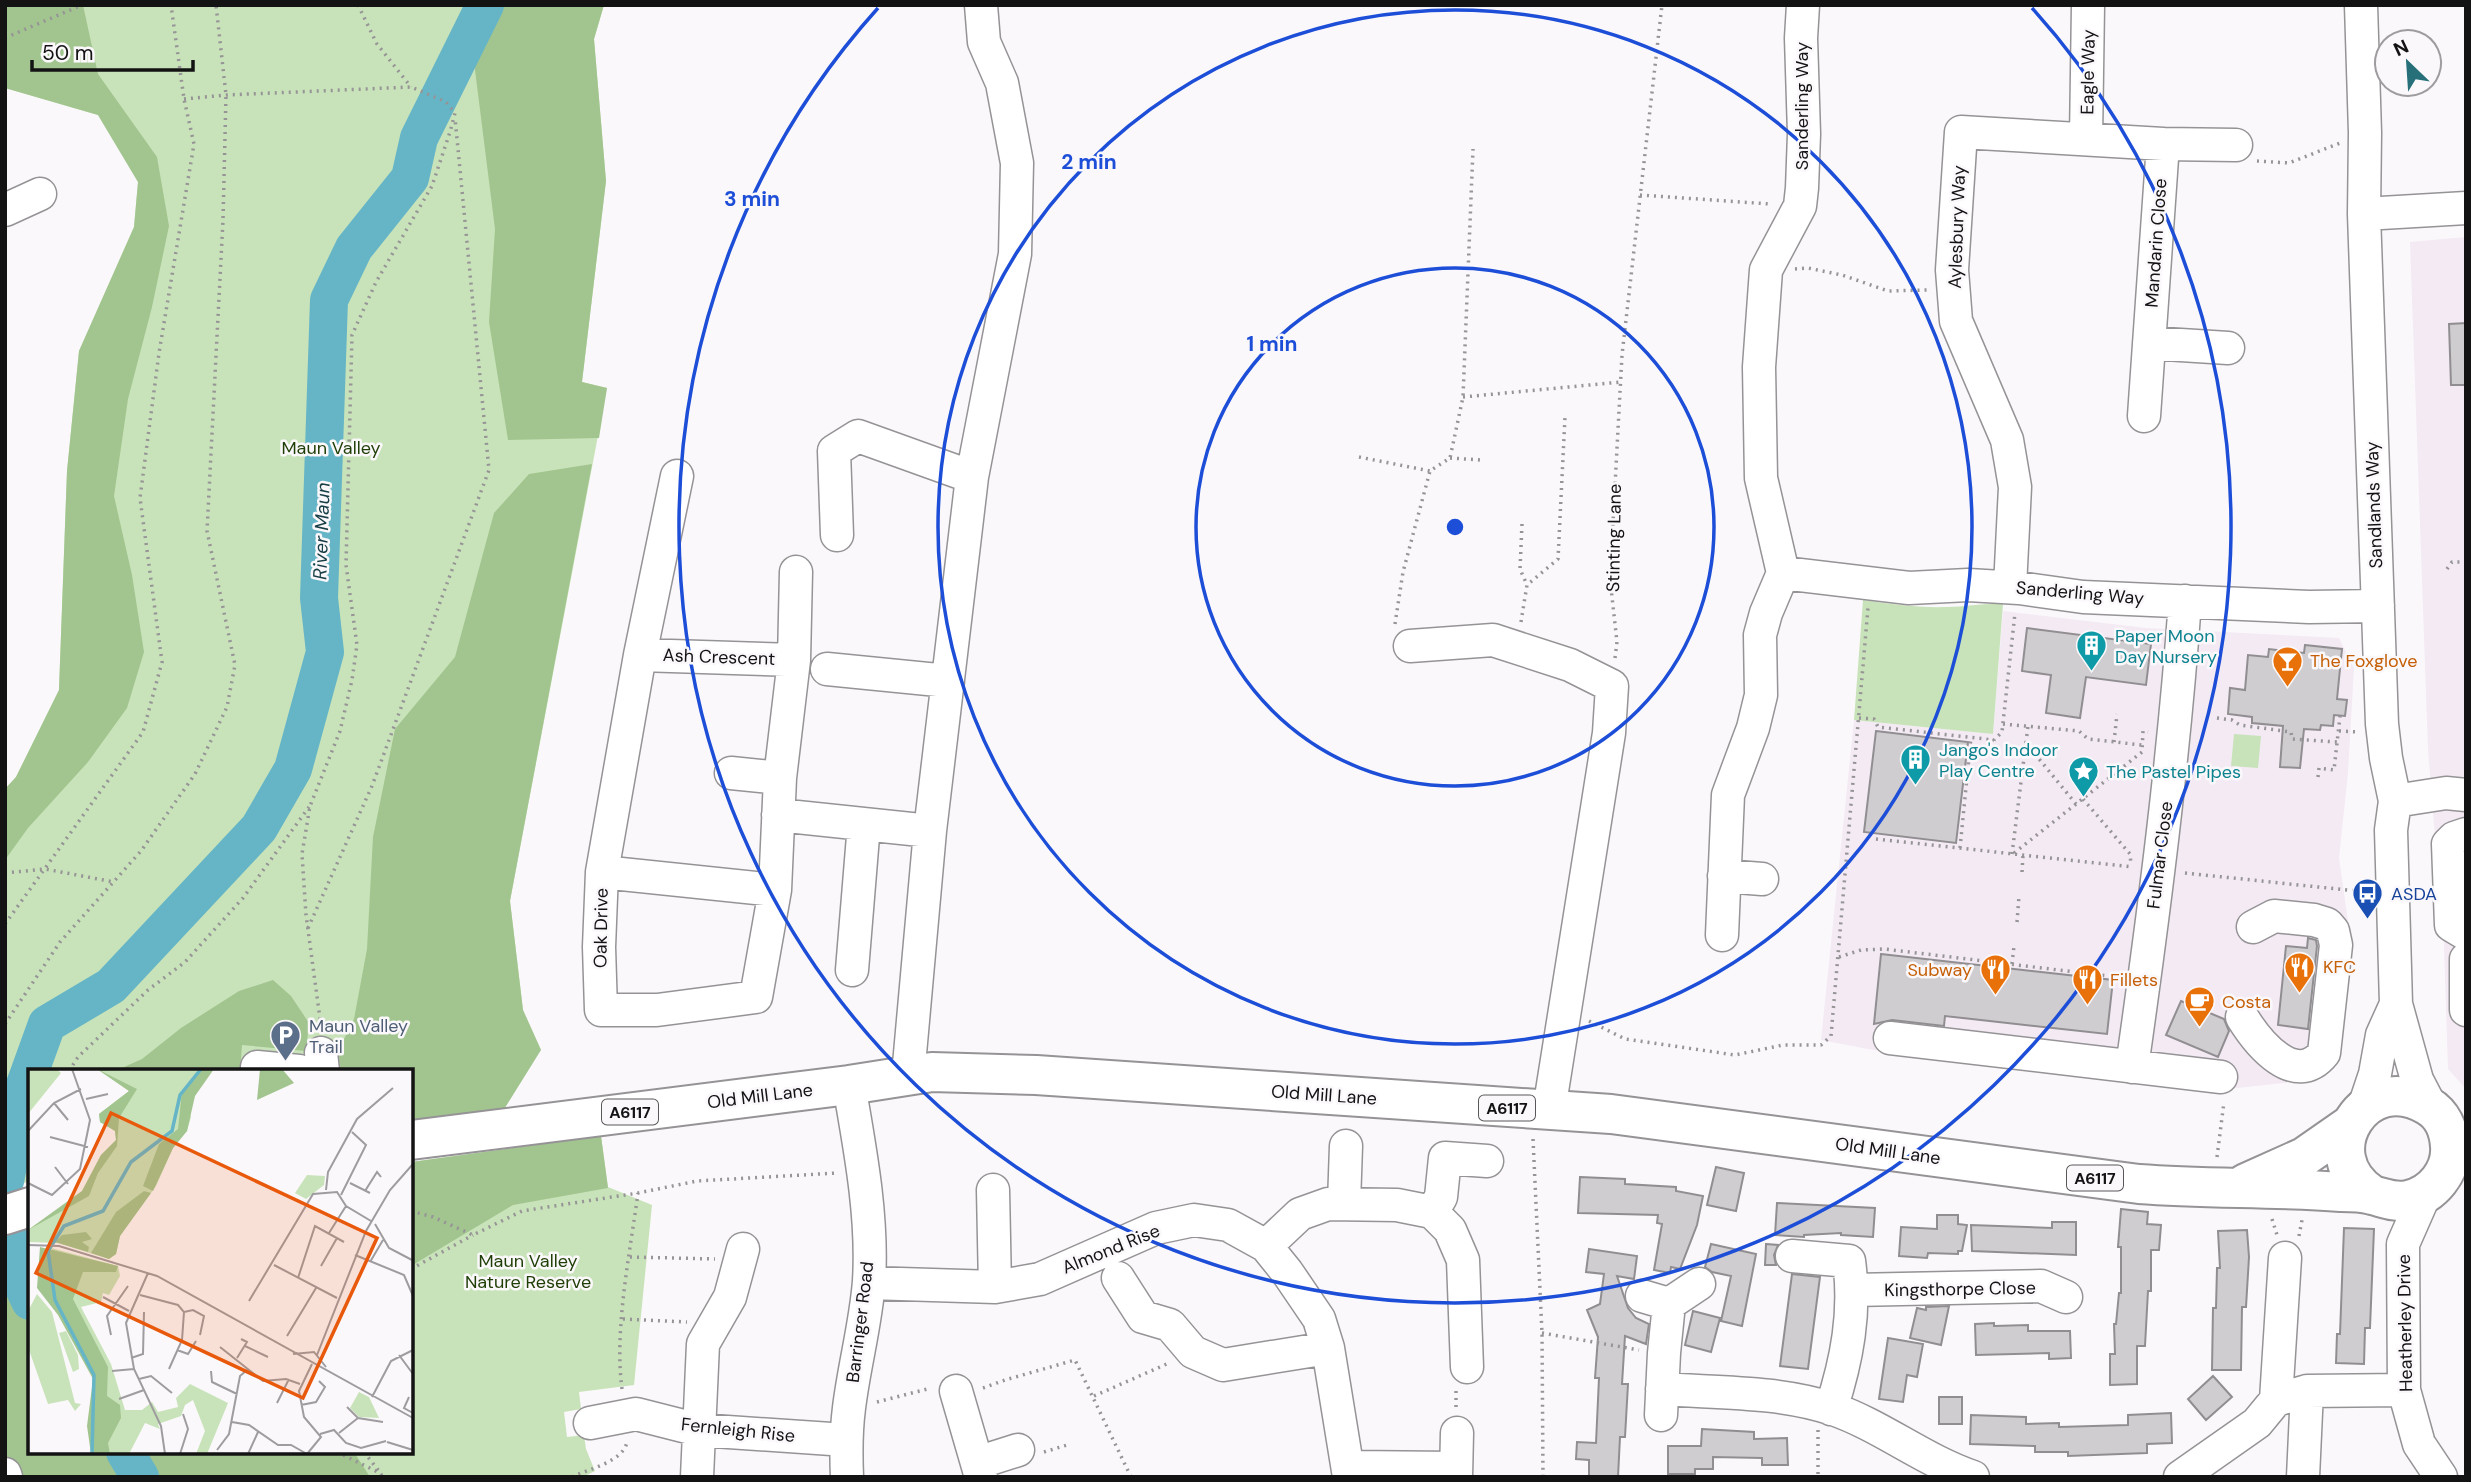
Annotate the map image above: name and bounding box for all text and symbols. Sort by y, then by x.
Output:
scale bar [32,28,192,72]
north arrow [2373,28,2443,98]
street label: Eagle Way [2075,29,2101,115]
text: N [2389,34,2413,62]
text: 50 m [42,39,93,67]
street label: Sanderling Way [1790,42,1814,170]
text: 2 min [1061,148,1117,176]
street label: Aylesbury Way [1943,165,1971,289]
street label: Mandarin Close [2140,178,2172,308]
text: 3 min [724,185,780,213]
text: 1 min [1246,330,1298,358]
park label: Maun Valley [281,436,381,460]
street label: Sandlands Way [2360,441,2388,569]
water label: River Maun [307,482,336,580]
street label: Stinting Lane [1601,484,1627,592]
centre of rings [1443,515,1467,539]
street label: Sanderling Way [2015,575,2145,611]
place label: Paper Moon Day Nursery [2115,624,2217,669]
building icon: Paper Moon Day Nursery [2075,629,2109,673]
street label: Ash Crescent [662,643,776,671]
bar icon: The Foxglove [2270,644,2304,688]
place label: The Foxglove [2310,649,2417,673]
place label: Jango's Indoor Play Centre [1939,738,2059,783]
building icon: Jango's Indoor Play Centre [1899,743,1933,787]
place icon: The Pastel Pipes [2066,755,2100,799]
place label: The Pastel Pipes [2106,760,2241,784]
street label: Fulmar Close [2142,800,2178,910]
bus stop icon: ASDA [2351,877,2385,921]
place label: ASDA [2391,882,2437,906]
street label: Oak Drive [588,888,614,968]
restaurant icon: KFC [2283,950,2317,994]
restaurant icon: Subway [1978,953,2012,997]
place label: KFC [2323,955,2356,979]
place label: Subway [1907,958,1972,982]
restaurant icon: Fillets [2070,963,2104,1007]
place label: Fillets [2110,968,2158,992]
cafe icon: Costa [2182,985,2216,1029]
place label: Costa [2222,990,2271,1014]
place label: Maun Valley Trail [309,1014,408,1059]
parking icon: Maun Valley Trail [269,1019,303,1063]
inset map [28,1069,413,1454]
street label: Old Mill Lane [706,1078,814,1114]
street label: Old Mill Lane [1270,1079,1378,1111]
road number: A6117 [1479,1096,1535,1120]
road number: A6117 [602,1100,658,1124]
street label: Old Mill Lane [1834,1132,1942,1170]
road number: A6117 [2067,1166,2123,1190]
street label: Almond Rise [1059,1219,1163,1279]
park label: Maun Valley Nature Reserve [465,1249,591,1294]
street label: Heatherley Drive [2392,1254,2418,1392]
street label: Barringer Road [841,1260,879,1384]
street label: Kingsthorpe Close [1884,1276,2036,1302]
street label: Fernleigh Rise [680,1412,796,1448]

